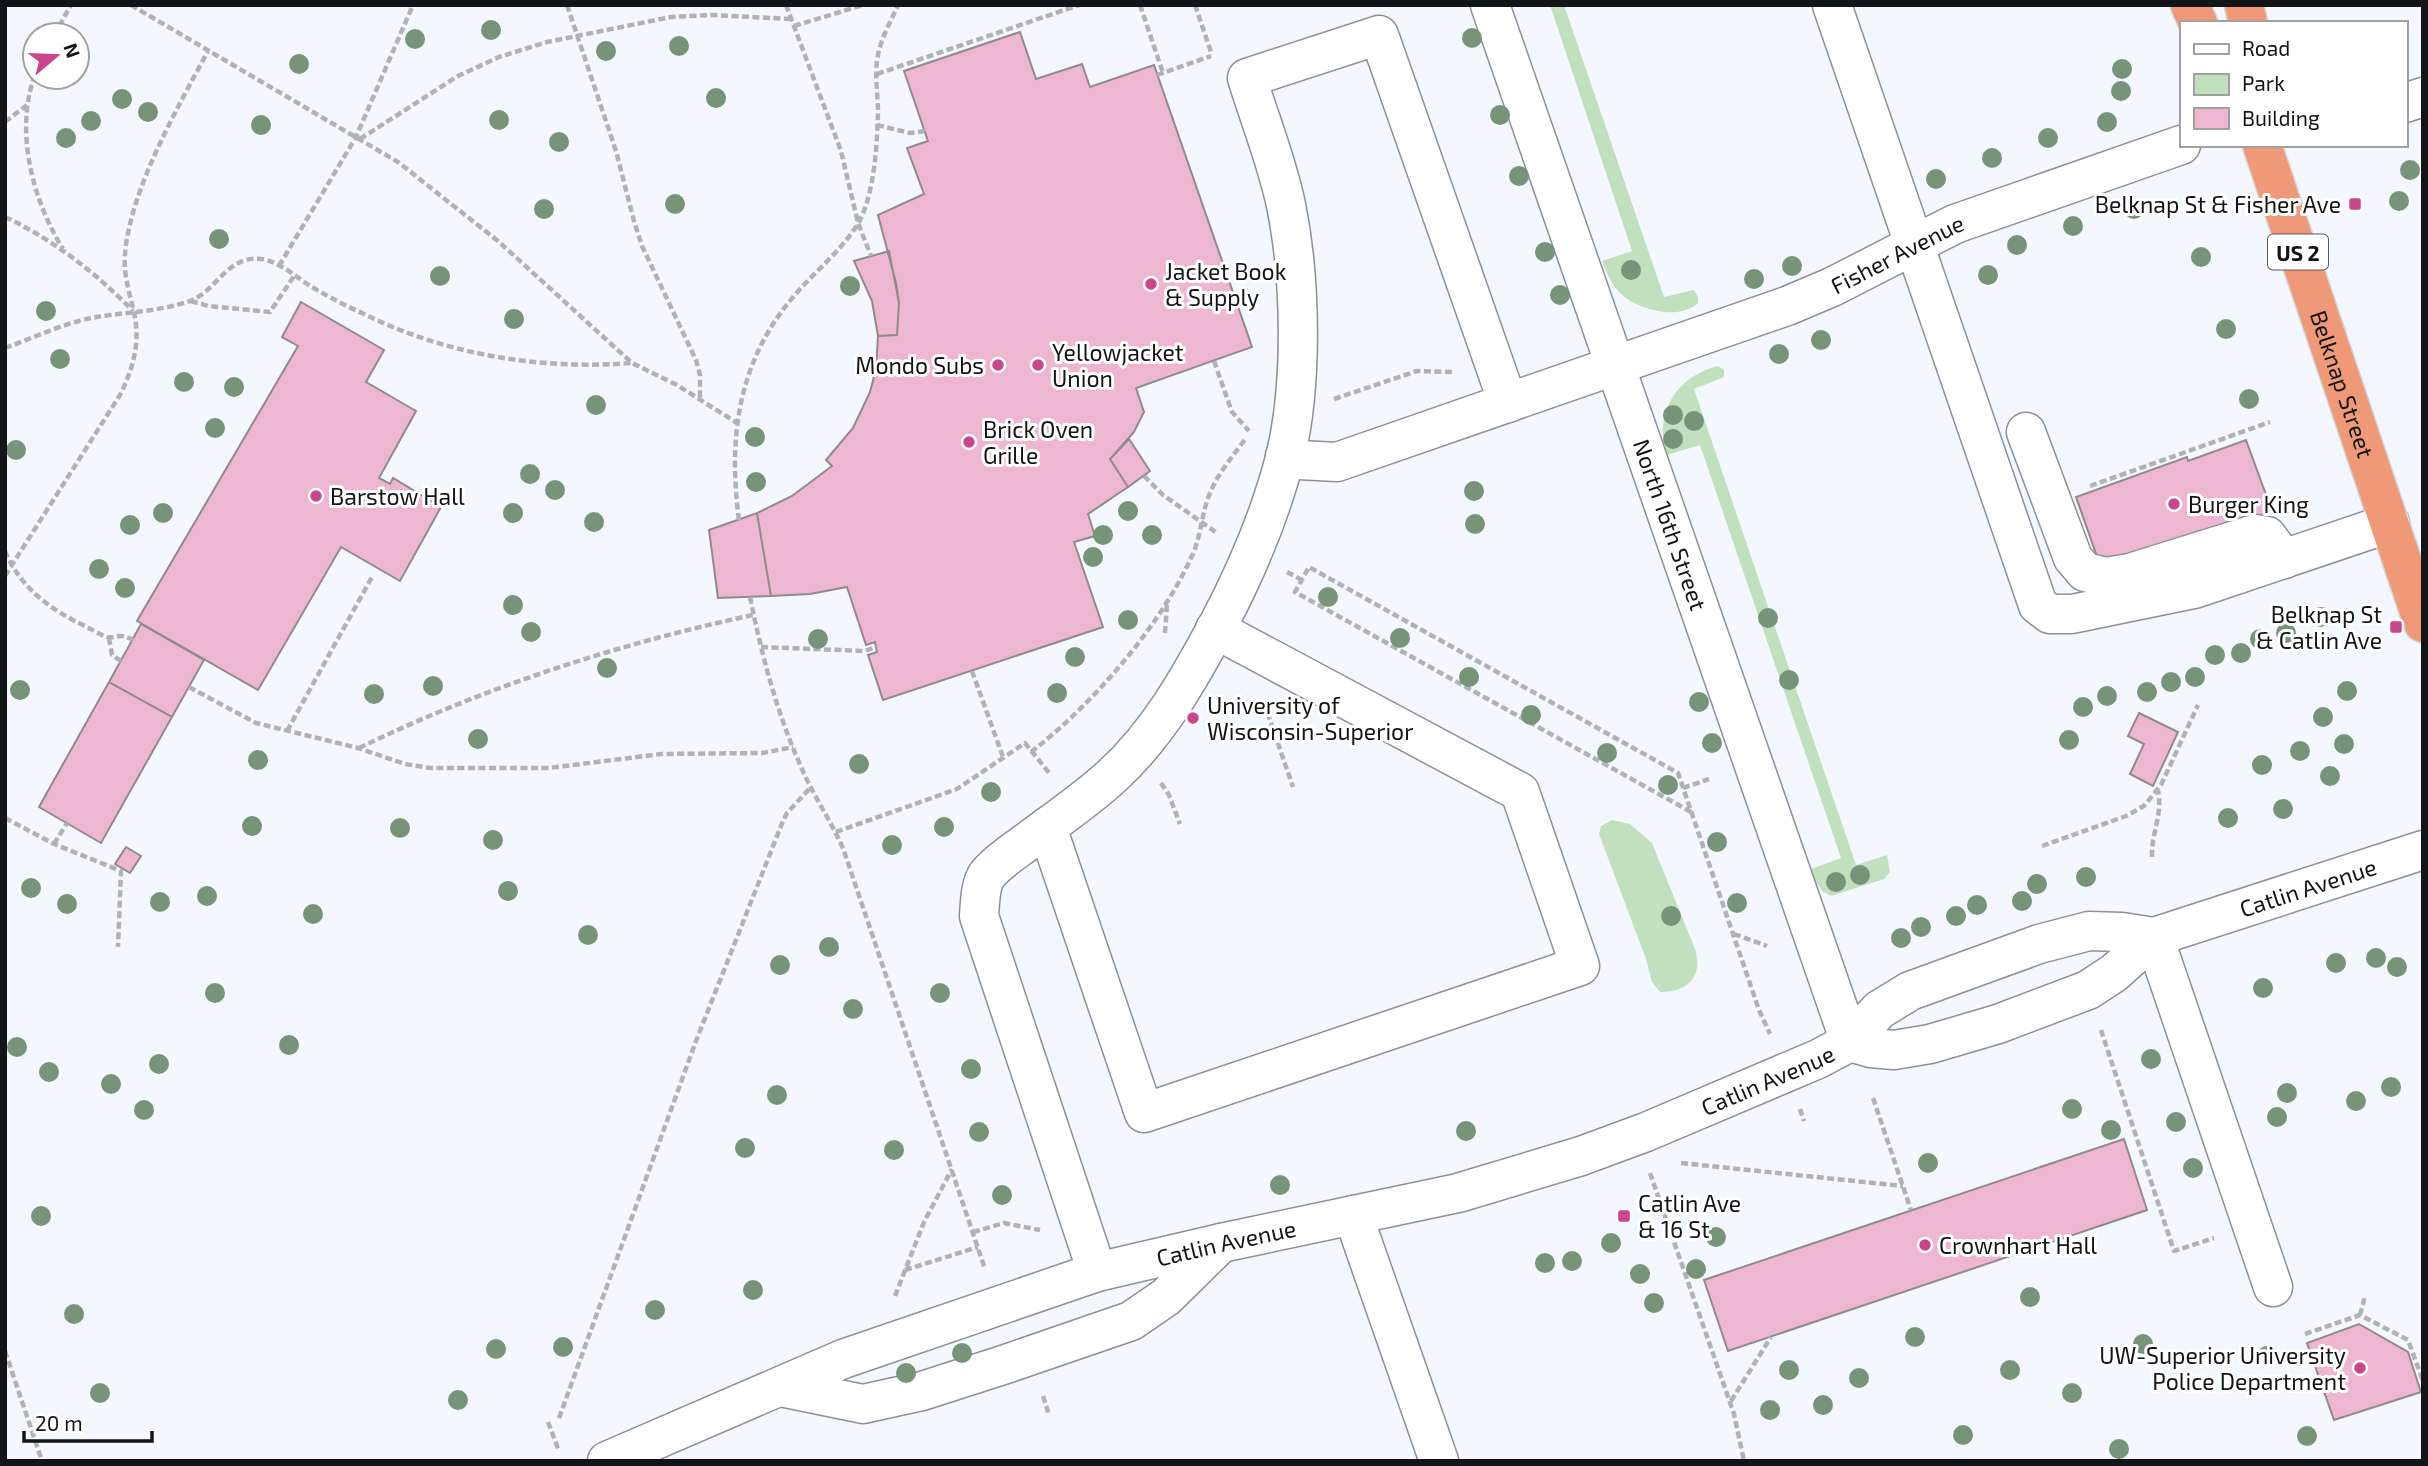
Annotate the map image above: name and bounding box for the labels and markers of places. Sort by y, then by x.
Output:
place label: Belknap St & Fisher Ave [2095,190,2341,218]
marker: Belknap St & Fisher Ave [2347,196,2363,212]
place label: Jacket Book & Supply [1165,257,1287,311]
marker: Jacket Book & Supply [1143,276,1159,292]
place label: Yellowjacket Union [1052,338,1184,392]
place label: Mondo Subs [855,351,984,379]
marker: Mondo Subs [990,357,1006,373]
marker: Yellowjacket Union [1030,357,1046,373]
place label: Brick Oven Grille [983,415,1093,469]
marker: Brick Oven Grille [961,434,977,450]
place label: Barstow Hall [330,482,465,510]
marker: Barstow Hall [308,488,324,504]
place label: Burger King [2188,490,2309,518]
marker: Burger King [2166,496,2182,512]
place label: Belknap St & Catlin Ave [2256,600,2382,654]
marker: Belknap St & Catlin Ave [2388,619,2404,635]
place label: University of Wisconsin-Superior [1207,691,1413,745]
marker: University of Wisconsin-Superior [1185,710,1201,726]
place label: Catlin Ave & 16 St [1638,1189,1741,1243]
marker: Catlin Ave & 16 St [1616,1208,1632,1224]
place label: Crownhart Hall [1939,1231,2097,1259]
marker: Crownhart Hall [1917,1237,1933,1253]
place label: UW-Superior University Police Department [2099,1341,2346,1395]
marker: UW-Superior University Police Department [2352,1360,2368,1376]

